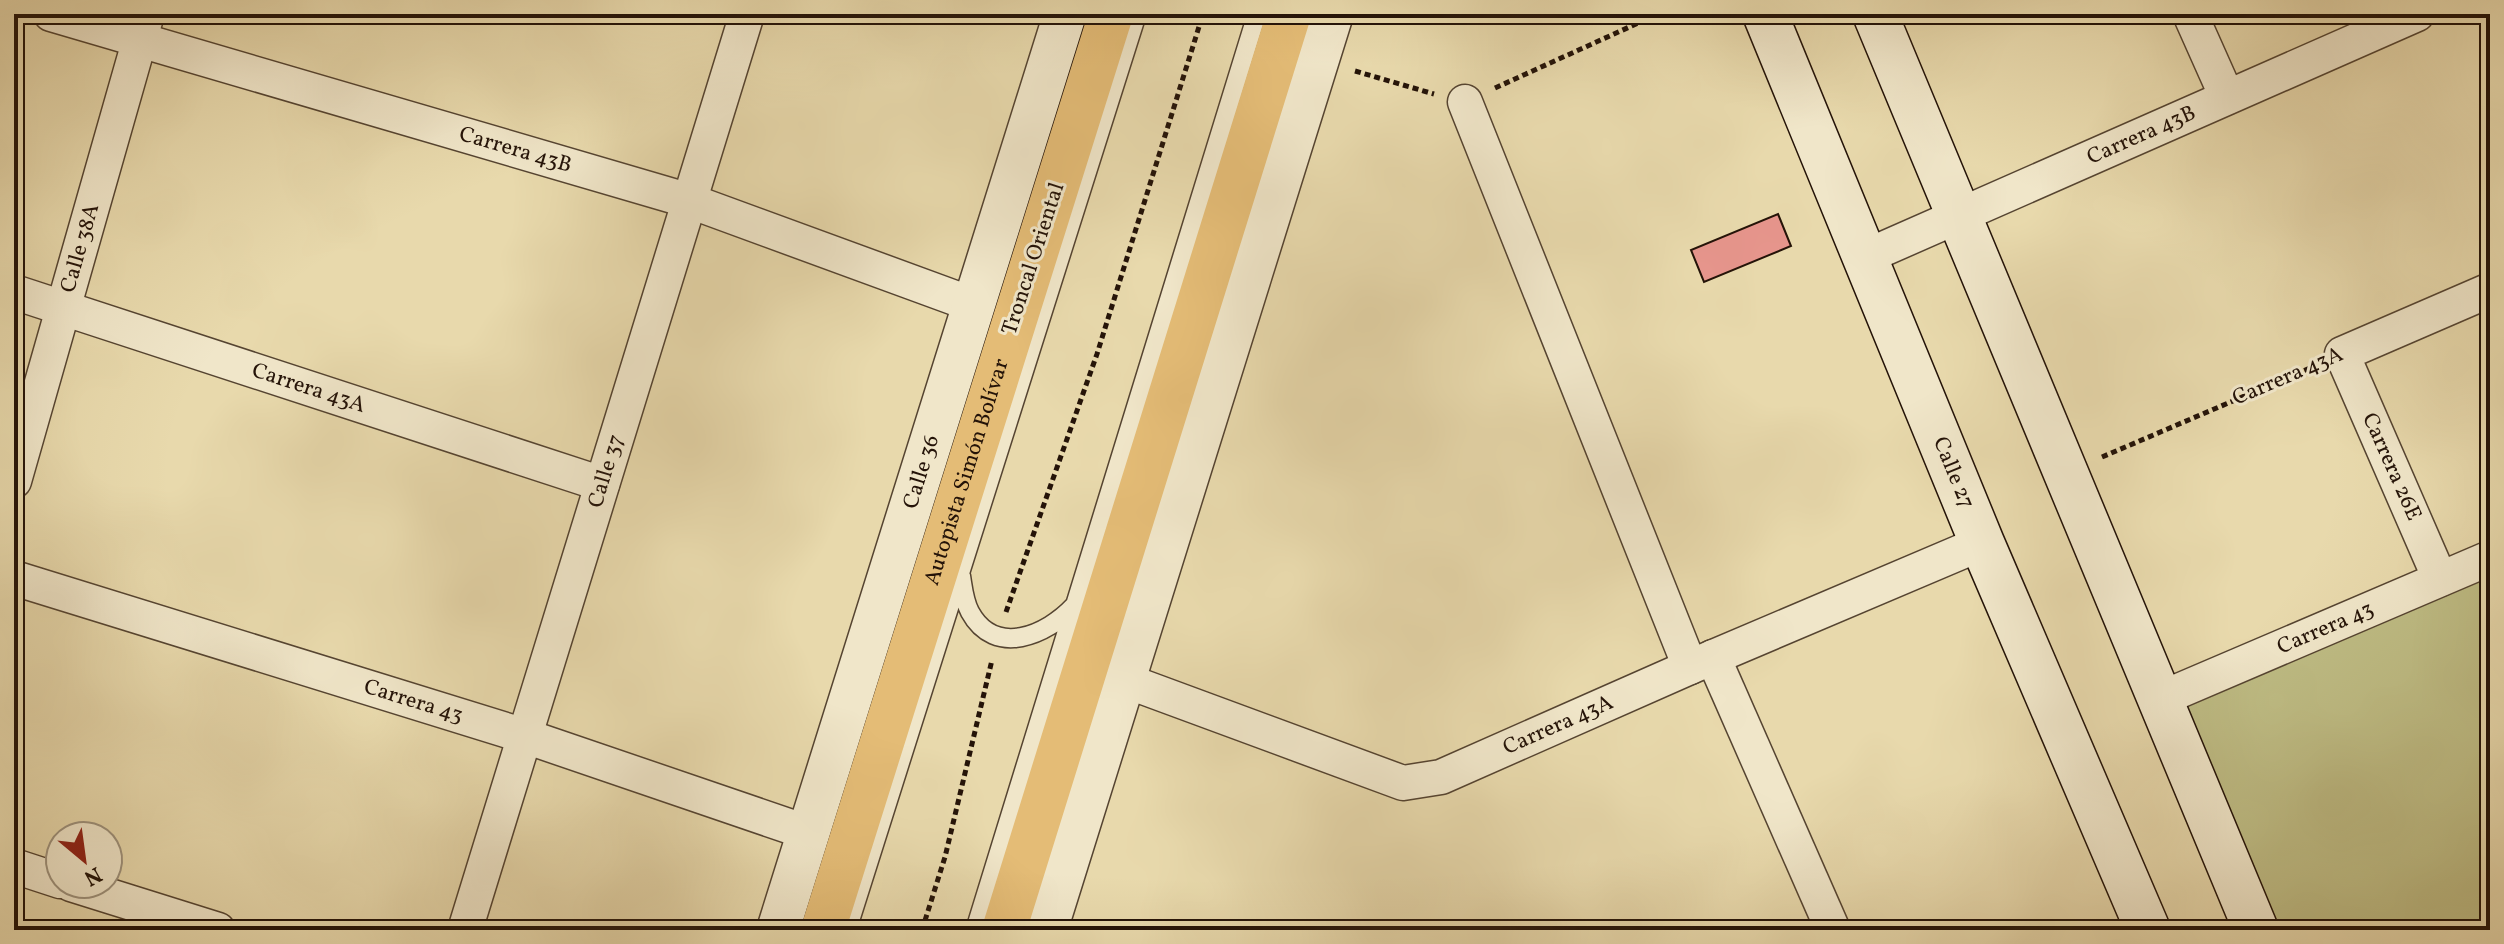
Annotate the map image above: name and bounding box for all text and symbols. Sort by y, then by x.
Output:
street label: Carrera 43B [2082,98,2201,173]
street label: Carrera 43B [455,119,576,181]
street label: Troncal Oriental [995,179,1073,339]
street label: Calle 38A [53,200,108,296]
street label: Carrera 43A [2228,340,2348,414]
street label: Carrera 43A [248,355,370,421]
street label: Autopista Simón Bolívar [917,355,1017,589]
street label: Carrera 26E [2353,408,2429,526]
street label: Calle 37 [580,431,632,512]
street label: Calle 36 [895,431,948,513]
street label: Calle 27 [1925,432,1982,514]
street label: Carrera 43 [2272,594,2379,663]
street label: Carrera 43 [360,672,467,731]
street label: Carrera 43A [1498,687,1618,763]
north arrow [44,820,124,900]
text: N [78,858,107,893]

